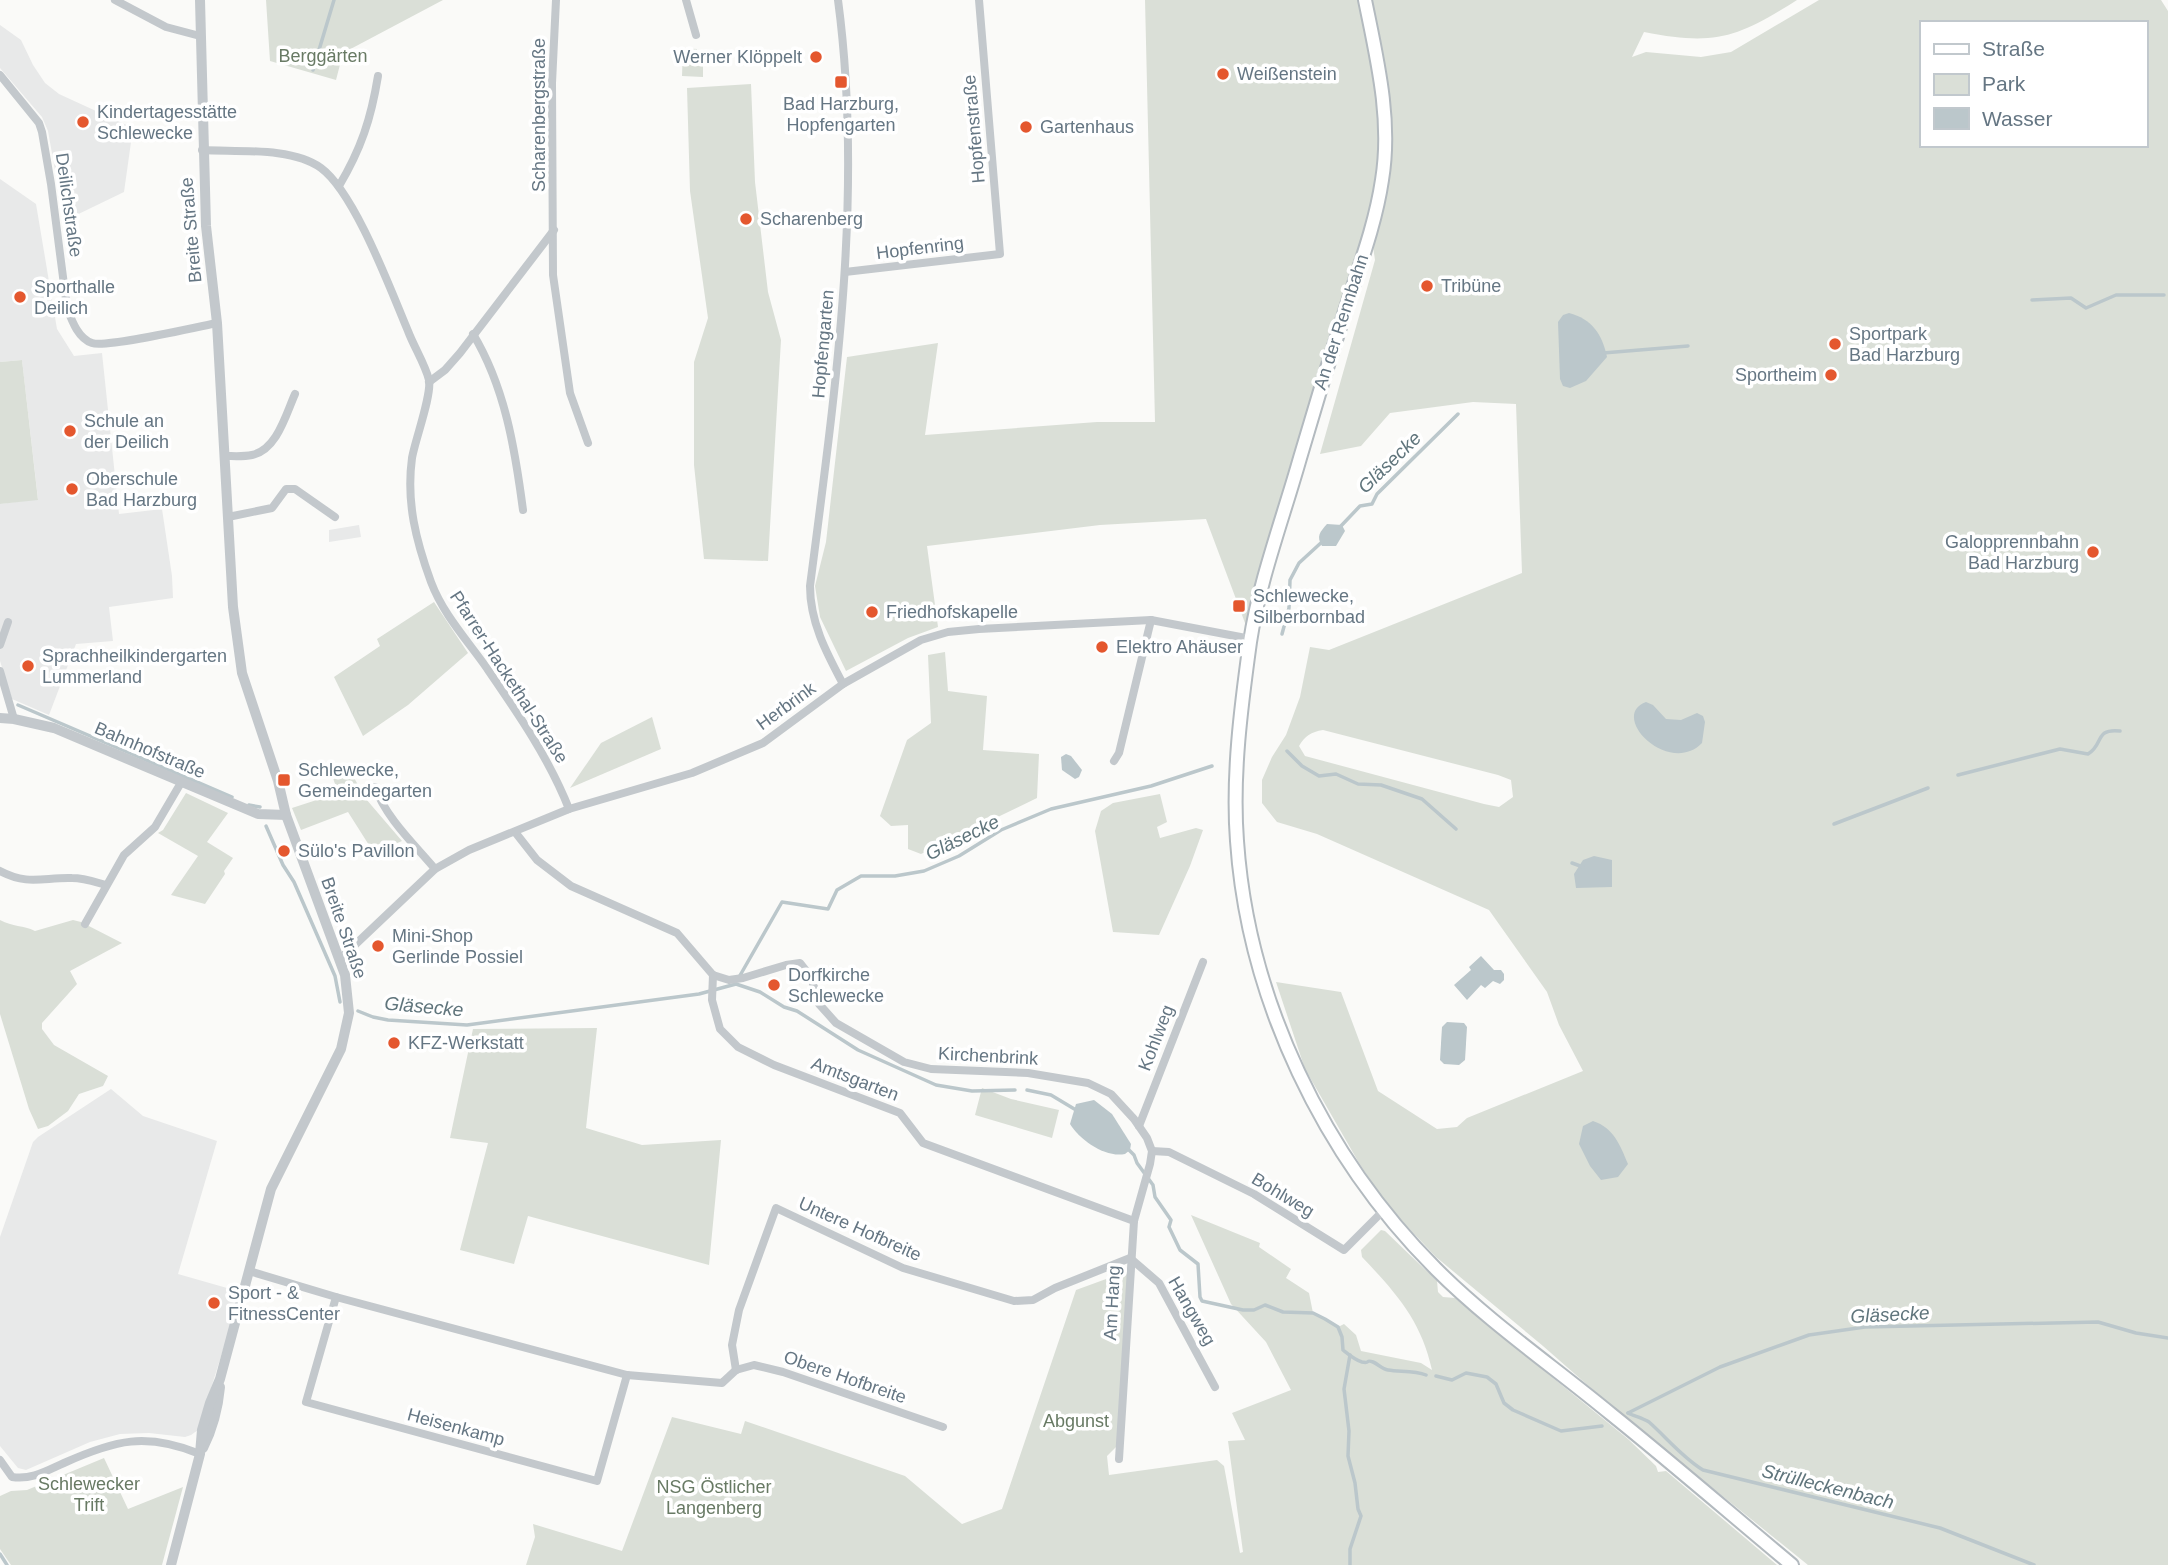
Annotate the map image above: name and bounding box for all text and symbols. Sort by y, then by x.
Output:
legend [1920,21,2147,147]
text: Straße [1982,37,2045,60]
street label: Scharenbergstraße [529,38,549,192]
park label: Berggärten [278,46,368,66]
place label: Werner Klöppelt [673,47,802,67]
marker: Werner Klöppelt [808,49,824,65]
place label: Weißenstein [1237,64,1337,84]
marker: Weißenstein [1215,66,1231,82]
text: Park [1982,72,2026,95]
marker: Bad Harzburg, Hopfengarten [833,74,849,90]
street label: Hopfenstraße [959,74,989,184]
place label: Bad Harzburg, Hopfengarten [783,94,899,135]
place label: Kindertagesstätte Schlewecke [97,102,237,143]
text: Wasser [1982,107,2052,130]
marker: Kindertagesstätte Schlewecke [75,114,91,130]
place label: Gartenhaus [1040,117,1134,137]
marker: Gartenhaus [1018,119,1034,135]
street label: Deilichstraße [52,152,86,258]
street label: Breite Straße [176,176,206,284]
place label: Scharenberg [760,209,863,229]
marker: Scharenberg [738,211,754,227]
street label: Hopfenring [875,233,965,263]
street label: An der Rennbahn [1310,252,1372,392]
place label: Tribüne [1441,276,1501,296]
place label: Sporthalle Deilich [34,277,115,318]
marker: Tribüne [1419,278,1435,294]
marker: Sporthalle Deilich [12,289,28,305]
street label: Hopfengarten [808,289,838,399]
place label: Sportpark Bad Harzburg [1849,324,1960,365]
marker: Sportpark Bad Harzburg [1827,336,1843,352]
place label: Sportheim [1735,365,1817,385]
marker: Sportheim [1823,367,1839,383]
place label: Schule an der Deilich [84,411,169,452]
marker: Schule an der Deilich [62,423,78,439]
water label: Gläsecke [1354,427,1425,497]
place label: Oberschule Bad Harzburg [86,469,197,510]
marker: Oberschule Bad Harzburg [64,481,80,497]
place label: Galopprennbahn Bad Harzburg [1945,532,2079,573]
marker: Galopprennbahn Bad Harzburg [2085,544,2101,560]
place label: Schlewecke, Silberbornbad [1253,586,1365,627]
street label: Pfarrer-Hackethal-Straße [446,587,572,767]
marker: Schlewecke, Silberbornbad [1231,598,1247,614]
place label: Friedhofskapelle [886,602,1018,622]
marker: Friedhofskapelle [864,604,880,620]
place label: Elektro Ahäuser [1116,637,1243,657]
marker: Elektro Ahäuser [1094,639,1110,655]
place label: Sprachheilkindergarten Lummerland [42,646,227,687]
marker: Sprachheilkindergarten Lummerland [20,658,36,674]
street label: Herbrink [753,677,820,734]
street label: Bahnhofstraße [92,718,208,782]
place label: Schlewecke, Gemeindegarten [298,760,432,801]
marker: Schlewecke, Gemeindegarten [276,772,292,788]
water label: Gläsecke [922,811,1002,864]
place label: Sülo's Pavillon [298,841,415,861]
marker: Sülo's Pavillon [276,843,292,859]
street label: Breite Straße [317,875,371,981]
place label: Mini-Shop Gerlinde Possiel [392,926,523,967]
marker: Mini-Shop Gerlinde Possiel [370,938,386,954]
place label: Dorfkirche Schlewecke [788,965,884,1006]
marker: Dorfkirche Schlewecke [766,977,782,993]
water label: Gläsecke [384,993,464,1020]
street label: Kohlweg [1134,1002,1178,1074]
place label: KFZ-Werkstatt [408,1033,524,1053]
marker: KFZ-Werkstatt [386,1035,402,1051]
street label: Kirchenbrink [938,1043,1039,1069]
street label: Amtsgarten [808,1053,902,1105]
street label: Bohlweg [1248,1169,1318,1221]
street label: Untere Hofbreite [796,1193,924,1265]
street label: Am Hang [1100,1265,1124,1341]
street label: Hangweg [1164,1273,1220,1349]
place label: Sport - & FitnessCenter [228,1283,340,1324]
marker: Sport - & FitnessCenter [206,1295,222,1311]
water label: Gläsecke [1850,1302,1930,1327]
street label: Obere Hofbreite [781,1347,909,1407]
street label: Heisenkamp [405,1404,507,1450]
park label: Abgunst [1043,1411,1109,1431]
water label: Strülleckenbach [1760,1460,1896,1513]
park label: Schlewecker Trift [38,1474,140,1515]
park label: NSG Östlicher Langenberg [656,1477,772,1518]

